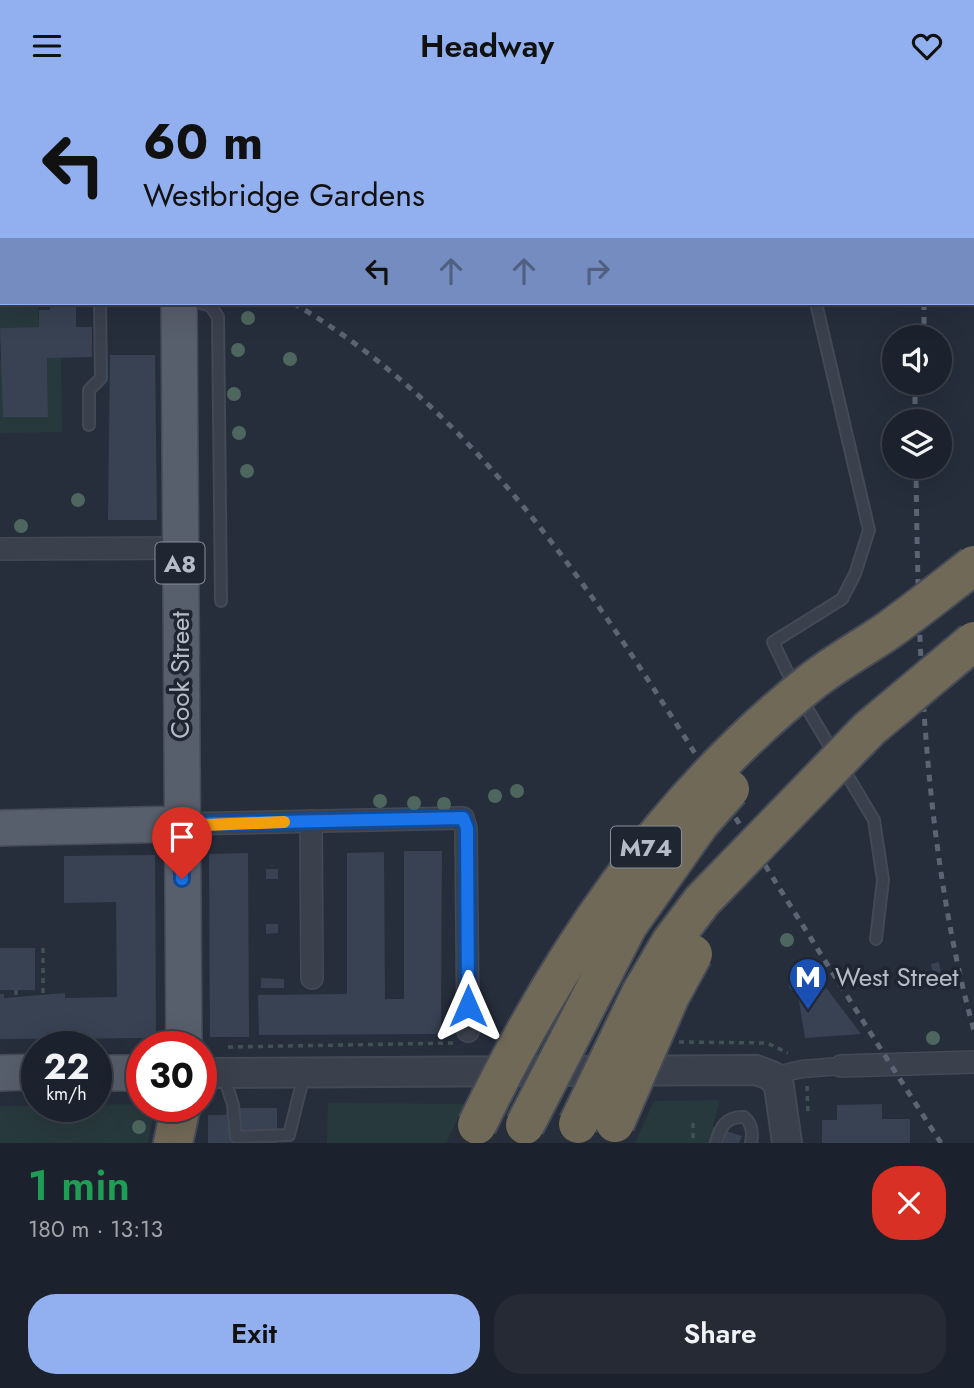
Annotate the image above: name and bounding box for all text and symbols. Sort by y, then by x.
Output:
text: Headway [420,23,554,69]
icon: menu [28,27,66,65]
icon: heart [908,27,946,65]
text: 60 m [143,107,263,177]
icon: left [28,119,119,210]
text: Westbridge Gardens [143,172,425,218]
icon: left [359,252,397,290]
icon: ahead [432,252,470,290]
icon: ahead [505,252,543,290]
icon: right [578,252,616,290]
map controls [882,325,952,479]
button: sound [882,325,952,395]
button: layers [882,409,952,479]
road number: A8 [156,543,204,583]
street label: Cook Street [161,611,199,739]
pin [152,807,212,879]
icon: arrive [163,818,201,856]
road number: M74 [611,827,681,867]
metro station icon: West Street [787,956,829,1011]
place label: West Street [835,958,959,996]
position arrow [431,969,505,1043]
speed limit sign: 30 [126,1031,217,1122]
text: 22 [44,1042,89,1092]
text: km/h [46,1081,87,1107]
text: 1 min [28,1155,130,1216]
button: close [872,1166,946,1240]
text: 180 m · 13:13 [28,1212,163,1246]
button: Exit [28,1294,480,1374]
button: Share [494,1294,946,1374]

